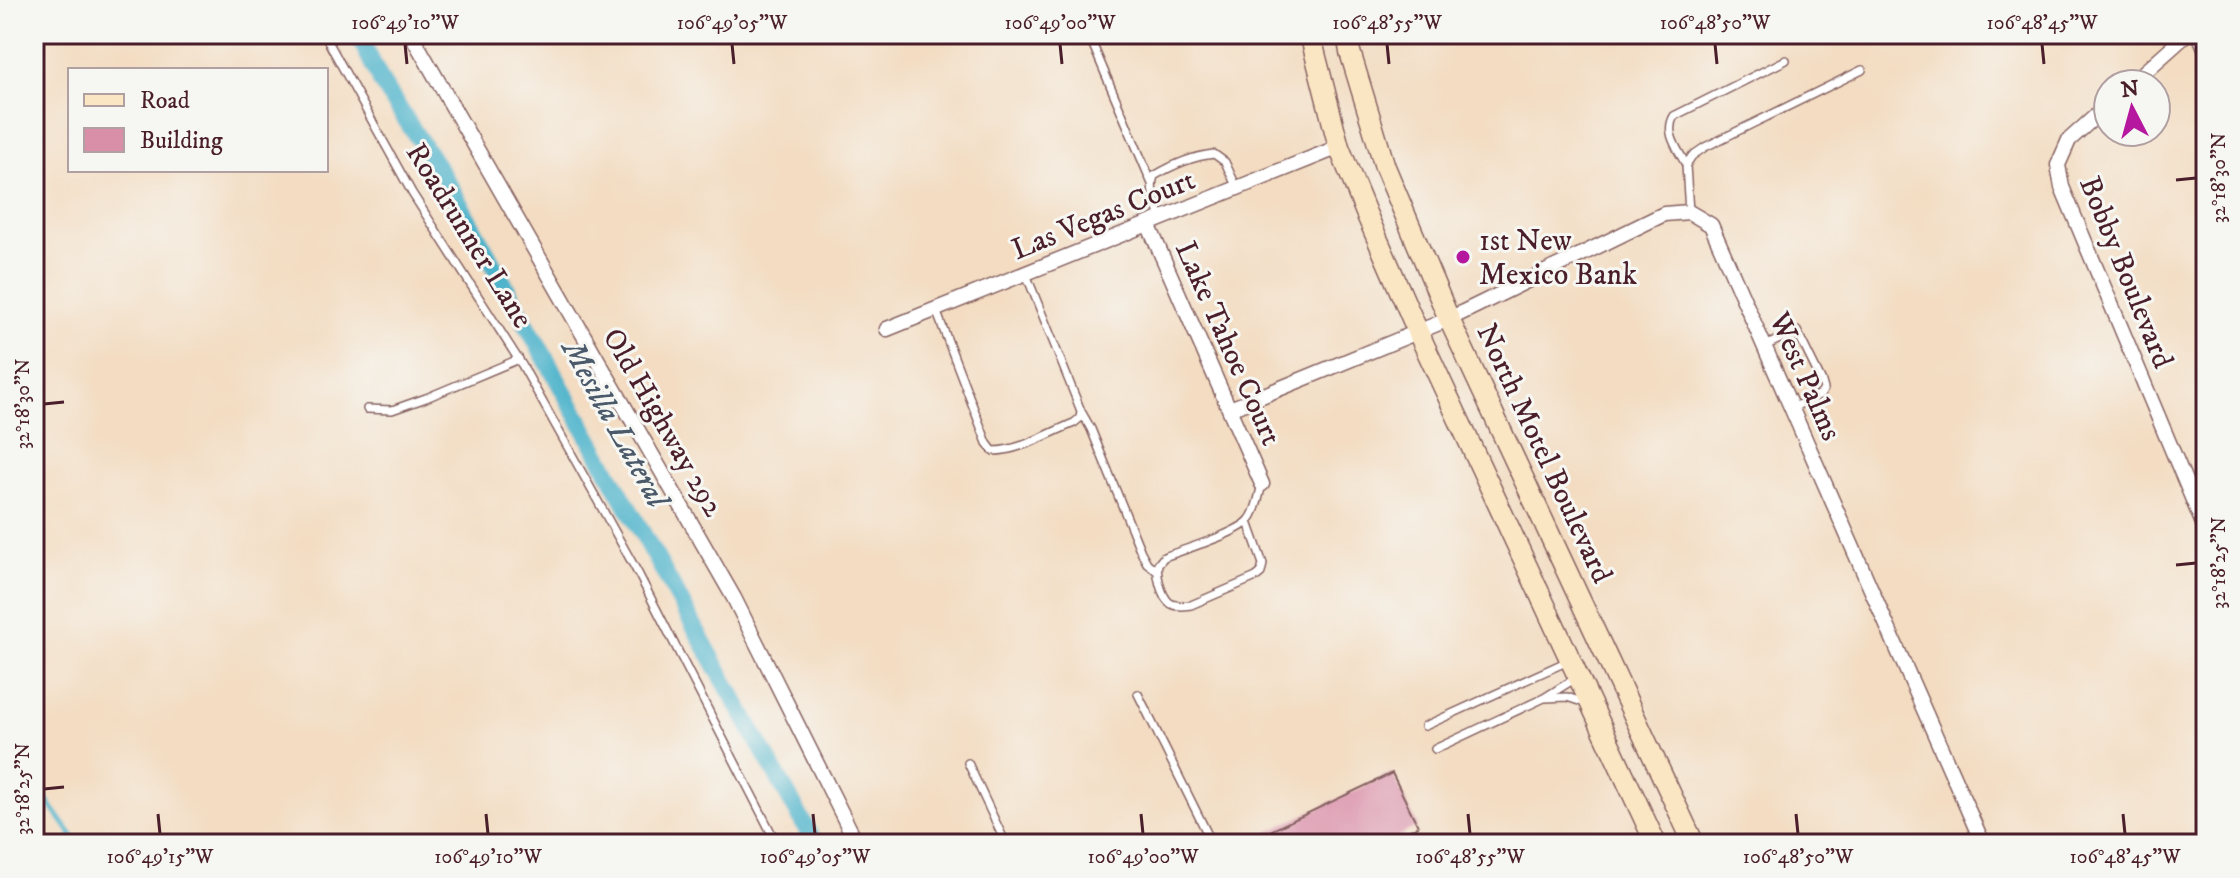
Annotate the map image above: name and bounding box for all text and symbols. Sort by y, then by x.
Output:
text: 106°49'10"W [351,11,460,36]
text: 106°49'05"W [677,11,788,36]
text: 106°49'00"W [1004,11,1116,36]
text: 106°48'55"W [1332,11,1442,36]
text: 106°48'50"W [1660,11,1771,36]
text: 106°48'45"W [1986,11,2098,36]
legend [68,68,328,172]
north arrow [2092,68,2172,148]
text: N [2120,75,2140,104]
text: Road [140,86,190,116]
text: Building [140,126,223,156]
text: 32°18'30"N [2207,133,2232,223]
street label: Roadrunner Lane [397,136,540,335]
street label: Las Vegas Court [1007,162,1201,269]
street label: Bobby Boulevard [2070,171,2181,374]
place label: 1st New Mexico Bank [1479,223,1637,294]
street label: Lake Tahoe Court [1166,236,1289,451]
marker: 1st New Mexico Bank [1454,248,1472,266]
street label: West Palms [1760,306,1849,446]
street label: North Motel Boulevard [1467,318,1620,589]
street label: Old Highway 292 [594,322,732,524]
water label: Mesilla Lateral [551,331,679,518]
text: 32°18'30"N [11,359,36,449]
text: 32°18'25"N [2207,517,2232,609]
text: 32°18'25"N [11,743,36,835]
text: 106°49'15"W [107,845,214,870]
text: 106°49'10"W [434,845,543,870]
text: 106°49'05"W [760,845,871,870]
text: 106°49'00"W [1087,845,1199,870]
text: 106°48'55"W [1415,845,1525,870]
text: 106°48'50"W [1743,845,1854,870]
text: 106°48'45"W [2069,845,2181,870]

